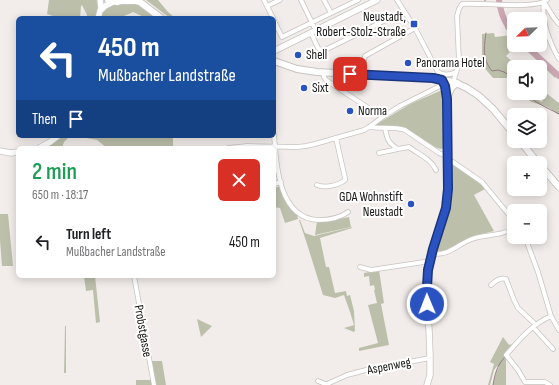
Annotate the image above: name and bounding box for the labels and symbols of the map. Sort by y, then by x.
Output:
place label: Neustadt, Robert-Stolz-Straße [316,9,406,40]
north arrow [507,12,547,52]
marker: Neustadt, Robert-Stolz-Straße [409,19,419,29]
place label: Shell [306,47,327,63]
marker: Shell [293,50,303,60]
place label: Panorama Hotel [416,55,485,71]
pin [333,57,367,91]
marker: Panorama Hotel [403,58,413,68]
place label: Sixt [312,80,329,96]
marker: Sixt [299,83,309,93]
place label: Norma [358,103,387,119]
marker: Norma [345,106,355,116]
place label: GDA Wohnstift Neustadt [339,189,403,220]
marker: GDA Wohnstift Neustadt [406,199,416,209]
position arrow [406,283,448,325]
street label: Probstgasse [131,304,155,358]
street label: Aspenweg [365,354,412,378]

